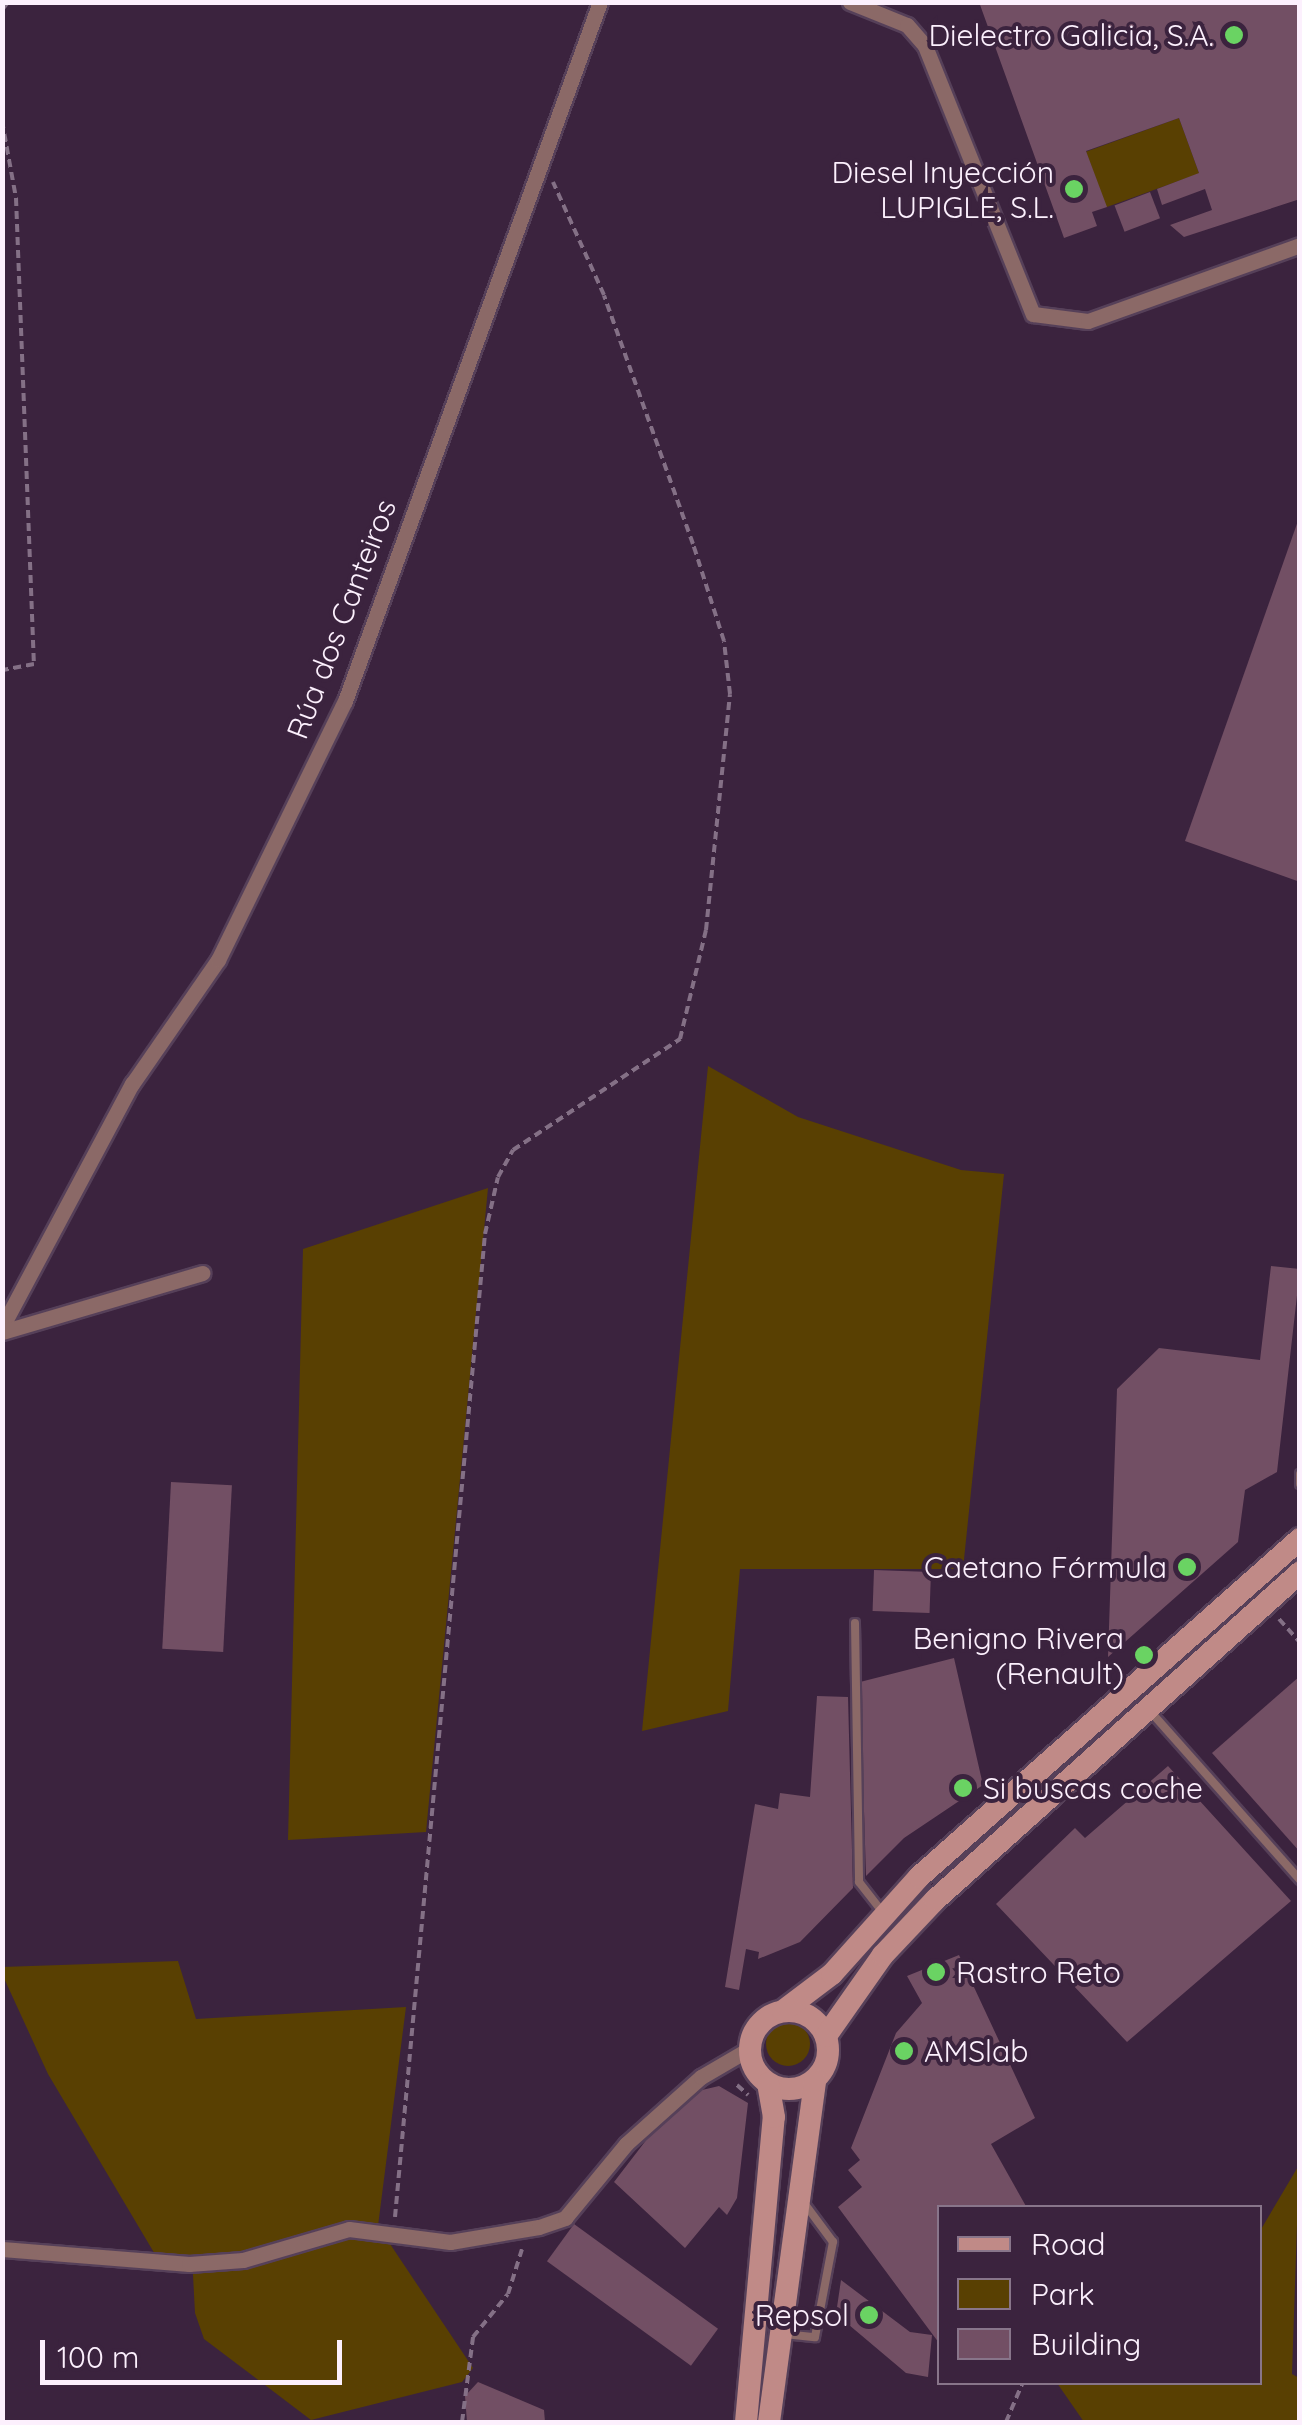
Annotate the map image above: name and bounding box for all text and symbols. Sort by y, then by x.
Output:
place label: Dielectro Galicia, S.A. [929,17,1214,53]
marker: Dielectro Galicia, S.A. [1223,24,1245,46]
place label: Diesel Inyección LUPIGLE, S.L. [831,154,1054,224]
marker: Diesel Inyección LUPIGLE, S.L. [1063,178,1085,200]
street label: Rúa dos Canteiros [279,494,403,744]
place label: Caetano Fórmula [924,1549,1167,1585]
marker: Caetano Fórmula [1176,1556,1198,1578]
place label: Benigno Rivera (Renault) [913,1620,1124,1690]
marker: Benigno Rivera (Renault) [1133,1644,1155,1666]
place label: Si buscas coche [983,1770,1203,1806]
marker: Si buscas coche [952,1777,974,1799]
place label: Rastro Reto [956,1954,1121,1990]
marker: Rastro Reto [925,1961,947,1983]
place label: AMSlab [924,2033,1028,2069]
marker: AMSlab [893,2040,915,2062]
legend [937,2205,1262,2385]
text: Road [1031,2225,1105,2263]
text: Park [1031,2275,1095,2313]
place label: Repsol [755,2297,849,2333]
marker: Repsol [858,2304,880,2326]
scale bar [45,2320,348,2382]
text: Building [1031,2325,1141,2363]
text: 100 m [57,2338,139,2376]

